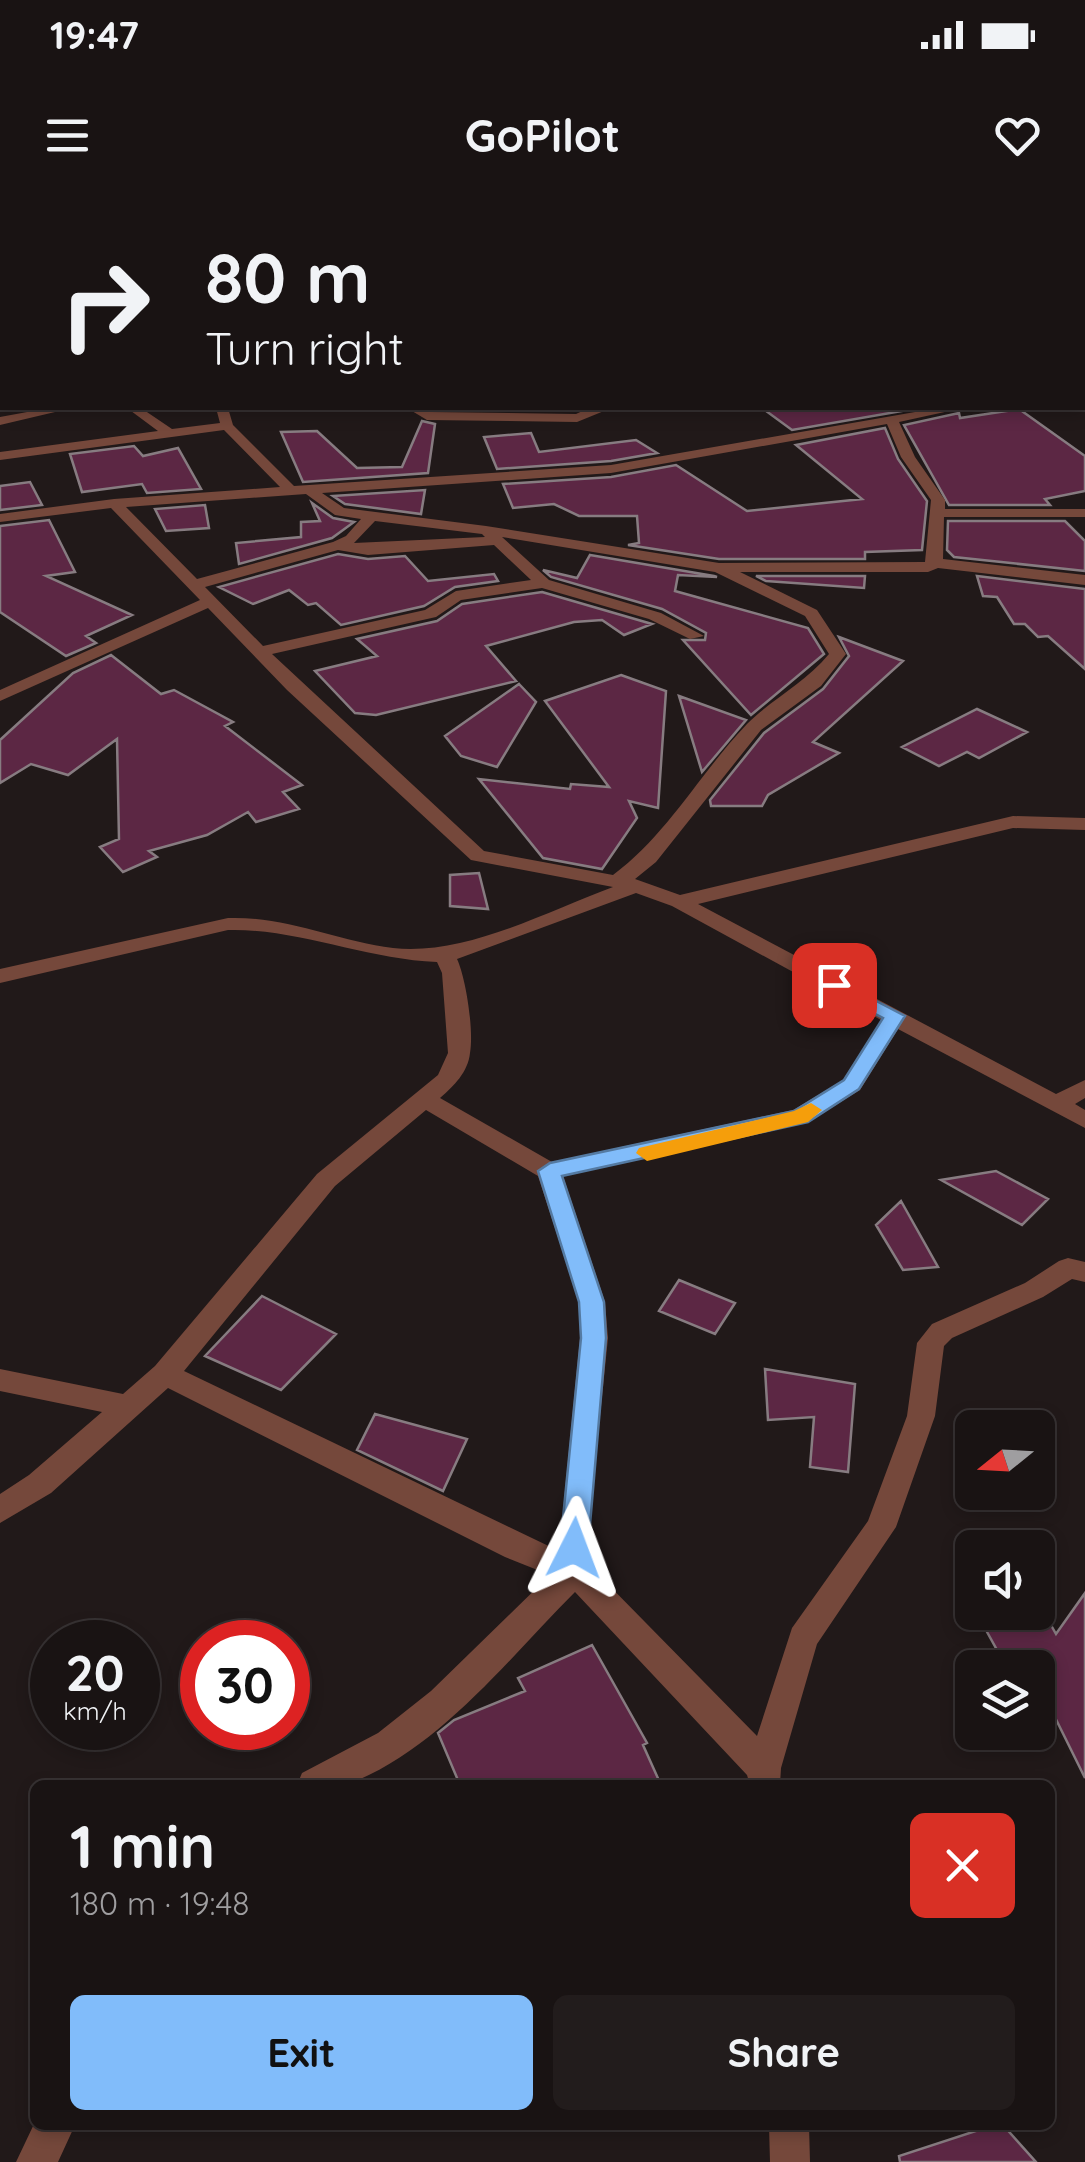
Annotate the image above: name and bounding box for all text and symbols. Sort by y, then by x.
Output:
text: 19:47 [50,11,139,59]
text: GoPilot [465,107,620,163]
icon: menu [40,108,95,163]
icon: heart [990,108,1045,163]
text: 80 m [205,233,370,321]
icon: right [40,240,170,370]
text: Turn right [205,320,404,376]
pin [792,943,877,1028]
icon: arrive [807,958,862,1013]
north arrow [955,1410,1055,1510]
map controls [955,1410,1055,1750]
position arrow [522,1496,626,1600]
button: sound [955,1530,1055,1630]
speed limit sign: 30 [180,1620,310,1750]
text: 20 [65,1641,125,1704]
button: layers [955,1650,1055,1750]
text: km/h [63,1695,127,1726]
text: 1 min [70,1808,215,1883]
button: close [910,1813,1015,1918]
text: 180 m · 19:48 [70,1883,250,1923]
button: Exit [70,1995,533,2110]
button: Share [553,1995,1015,2110]

